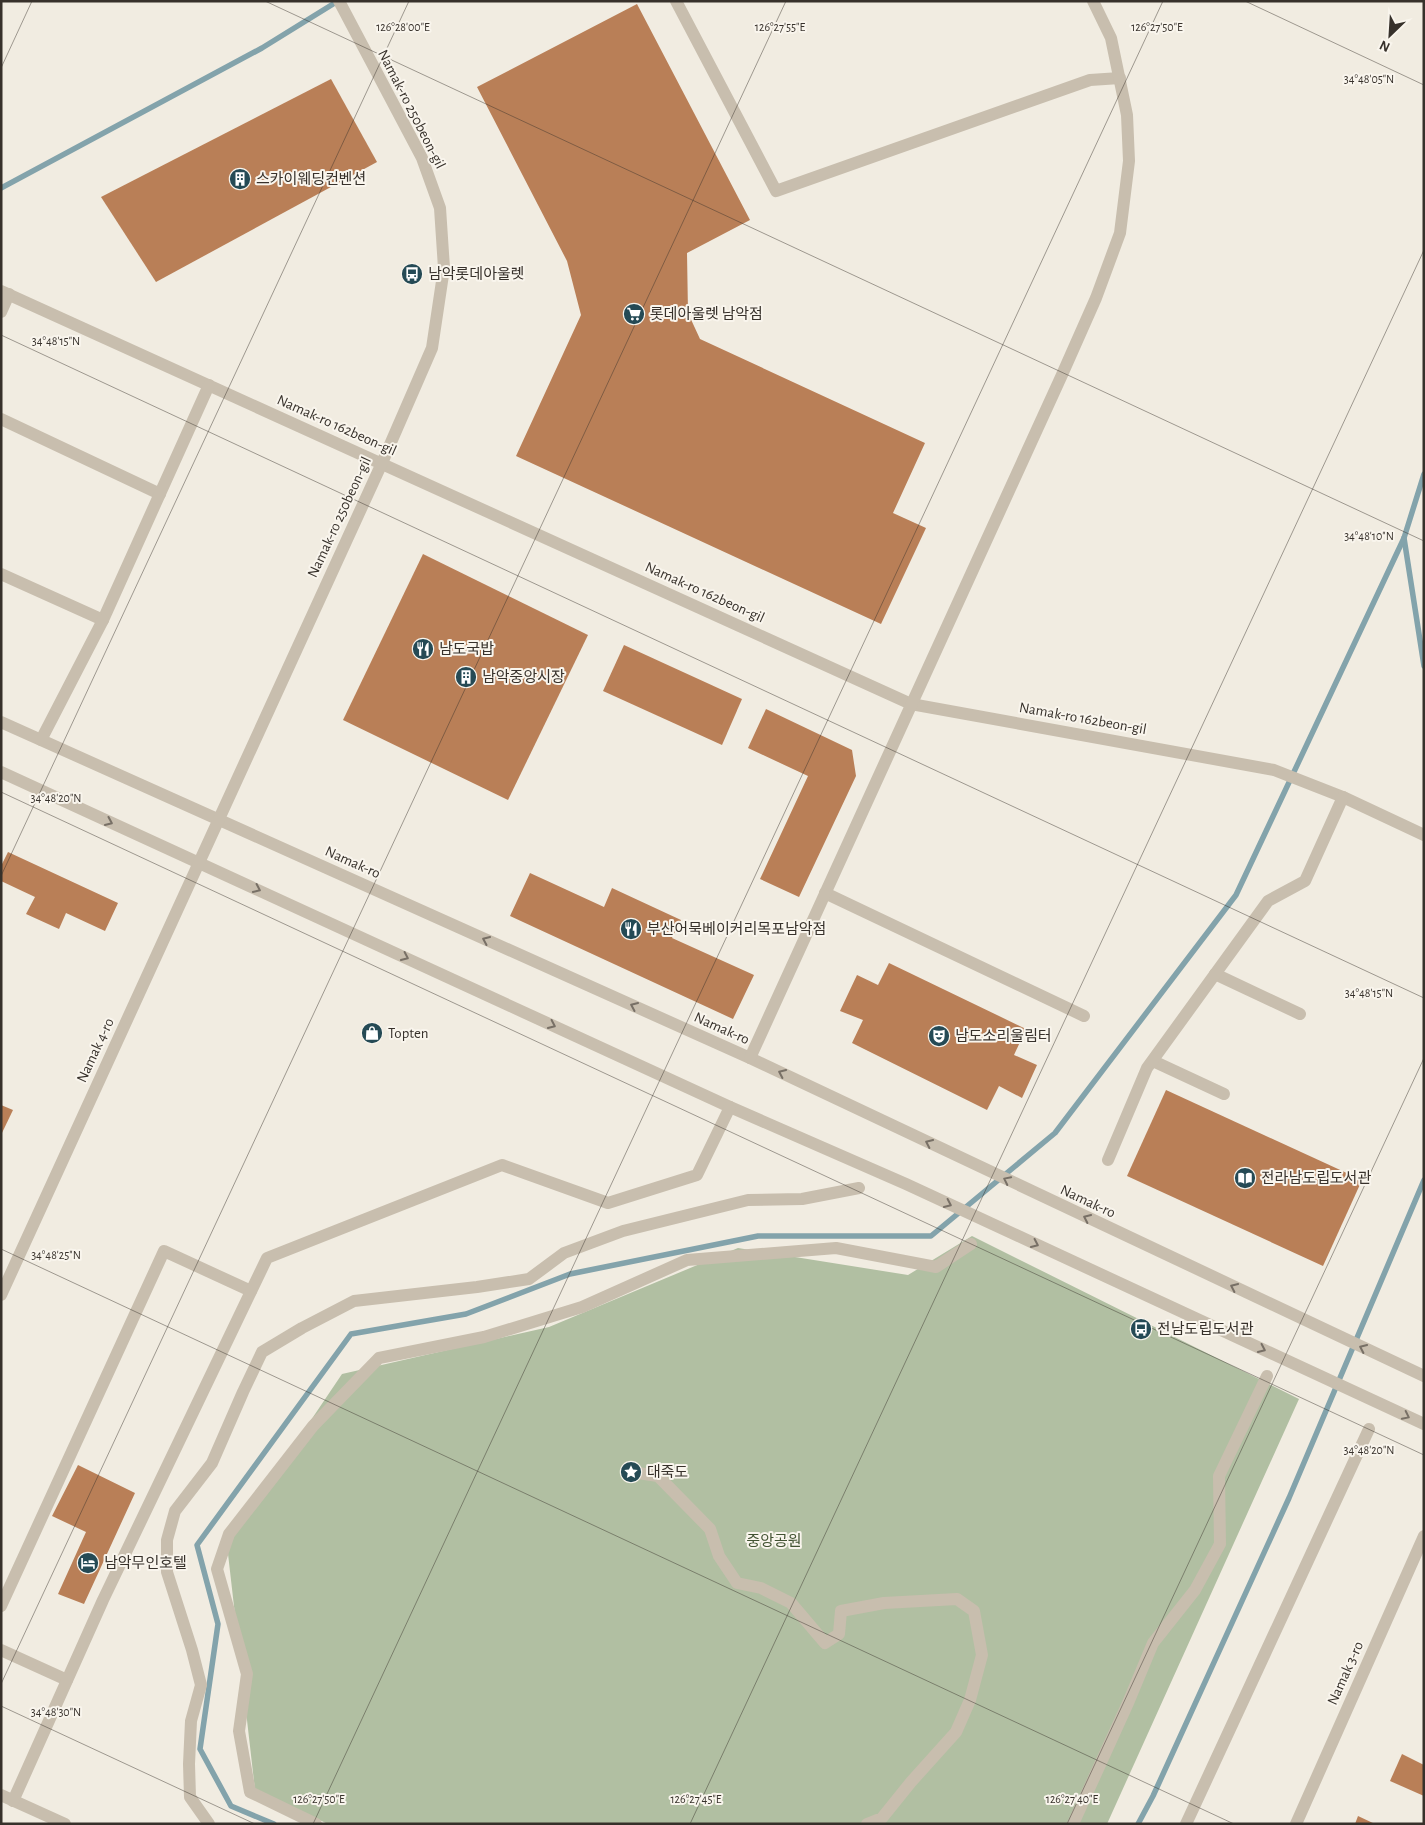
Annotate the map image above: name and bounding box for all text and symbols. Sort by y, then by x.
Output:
north arrow [1365,10,1415,60]
text: 126°28'00"E [376,21,430,33]
text: 126°27'55"E [755,21,805,33]
text: 126°27'50"E [1131,21,1183,33]
text: N [1378,37,1392,54]
street label: Namak-ro 250beon-gil [375,47,448,171]
text: 34°48'05"N [1344,73,1394,85]
building icon: 스카이웨딩컨벤션 [228,167,252,191]
place label: 스카이웨딩컨벤션 [256,171,366,187]
bus stop icon: 남악롯데아울렛 [400,262,424,286]
place label: 남악롯데아울렛 [428,266,525,282]
supermarket icon: 롯데아울렛 남악점 [622,302,646,326]
place label: 롯데아울렛 남악점 [650,306,763,322]
text: 34°48'15"N [32,335,80,347]
street label: Namak-ro 162beon-gil [275,392,399,459]
street label: Namak-ro 250beon-gil [305,455,374,580]
text: 34°48'10"N [1344,530,1394,542]
street label: Namak-ro 162beon-gil [643,559,767,626]
restaurant icon: 남도국밥 [411,637,435,661]
place label: 남도국밥 [439,641,494,657]
building icon: 남악중앙시장 [454,665,478,689]
place label: 남악중앙시장 [482,669,565,685]
street label: Namak-ro 162beon-gil [1018,700,1148,737]
text: 34°48'20"N [30,792,82,804]
one-way arrow [104,815,113,826]
street label: Namak-ro [323,844,383,881]
one-way arrow [252,883,261,894]
restaurant icon: 부산어묵베이커리목포남악점 [619,917,643,941]
place label: 부산어묵베이커리목포남악점 [647,921,826,937]
one-way arrow [482,936,491,946]
one-way arrow [400,951,409,961]
text: 34°48'15"N [1345,987,1393,999]
one-way arrow [630,1002,639,1013]
street label: Namak-ro [692,1010,752,1047]
street label: Namak 4-ro [74,1016,117,1085]
one-way arrow [547,1019,556,1029]
shop icon: Topten [360,1021,384,1045]
theatre icon: 남도소리울림터 [927,1024,951,1048]
place label: Topten [388,1026,429,1041]
place label: 남도소리울림터 [955,1028,1052,1044]
one-way arrow [778,1069,787,1079]
one-way arrow [925,1138,934,1149]
library icon: 전라남도립도서관 [1233,1166,1257,1190]
place label: 전라남도립도서관 [1261,1170,1372,1186]
one-way arrow [1003,1176,1012,1186]
street label: Namak-ro [1058,1182,1118,1221]
one-way arrow [943,1198,952,1208]
one-way arrow [1083,1214,1092,1224]
one-way arrow [1030,1238,1039,1249]
text: 34°48'25"N [31,1249,81,1261]
one-way arrow [1230,1283,1239,1293]
bus stop icon: 전남도립도서관 [1129,1317,1153,1341]
place label: 전남도립도서관 [1157,1321,1254,1337]
one-way arrow [1257,1343,1266,1353]
one-way arrow [1359,1343,1368,1354]
one-way arrow [1401,1410,1410,1420]
text: 34°48'20"N [1343,1444,1395,1456]
place icon: 대죽도 [619,1460,643,1484]
place label: 대죽도 [647,1464,688,1480]
park label: 중앙공원 [746,1533,802,1549]
hotel icon: 남악무인호텔 [76,1551,100,1575]
place label: 남악무인호텔 [104,1555,187,1571]
street label: Namak 3-ro [1325,1639,1366,1707]
text: 34°48'30"N [31,1706,81,1718]
text: 126°27'50"E [293,1793,345,1805]
text: 126°27'45"E [670,1793,722,1805]
text: 126°27'40"E [1046,1793,1098,1805]

